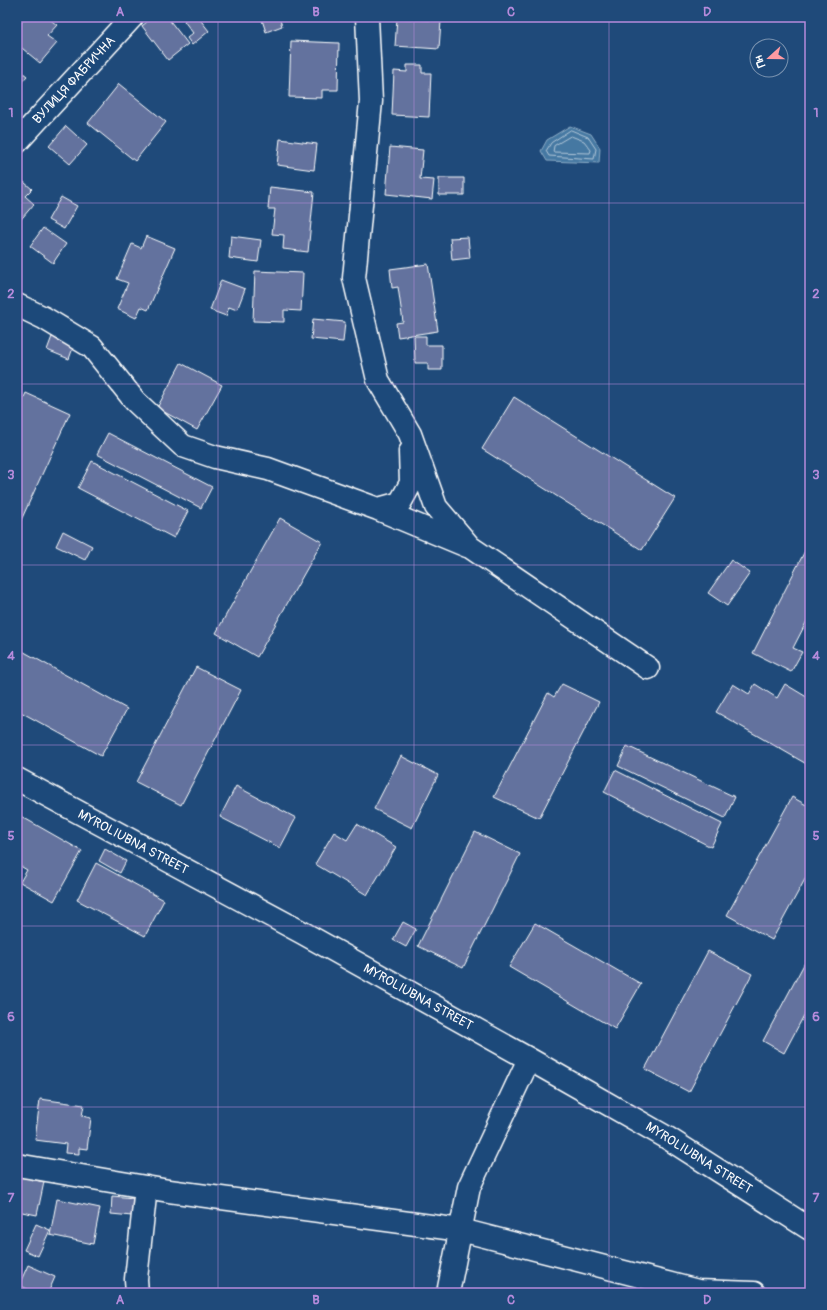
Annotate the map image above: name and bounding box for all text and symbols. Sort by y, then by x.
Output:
text: A [116,4,125,20]
text: B [312,4,320,20]
text: C [507,4,515,20]
text: D [703,4,711,20]
street label: ВУЛИЦЯ ФАБРИЧНА [29,32,119,127]
north arrow [749,38,789,78]
text: Пн [752,53,768,69]
text: 1 [8,105,14,121]
text: 1 [813,105,819,121]
text: 2 [7,286,15,302]
text: 2 [812,286,820,302]
text: 3 [7,467,15,483]
text: 3 [812,467,820,483]
text: 4 [7,648,15,664]
text: 4 [812,648,820,664]
street label: MYROLIUBNA STREET [75,806,191,878]
text: 5 [7,828,15,844]
text: 5 [812,828,820,844]
street label: MYROLIUBNA STREET [360,960,476,1034]
text: 6 [7,1009,15,1025]
text: 6 [812,1009,820,1025]
street label: MYROLIUBNA STREET [643,1119,755,1197]
text: 7 [8,1190,15,1206]
text: 7 [813,1190,820,1206]
text: A [116,1292,125,1308]
text: B [312,1292,320,1308]
text: C [507,1292,515,1308]
text: D [703,1292,711,1308]

